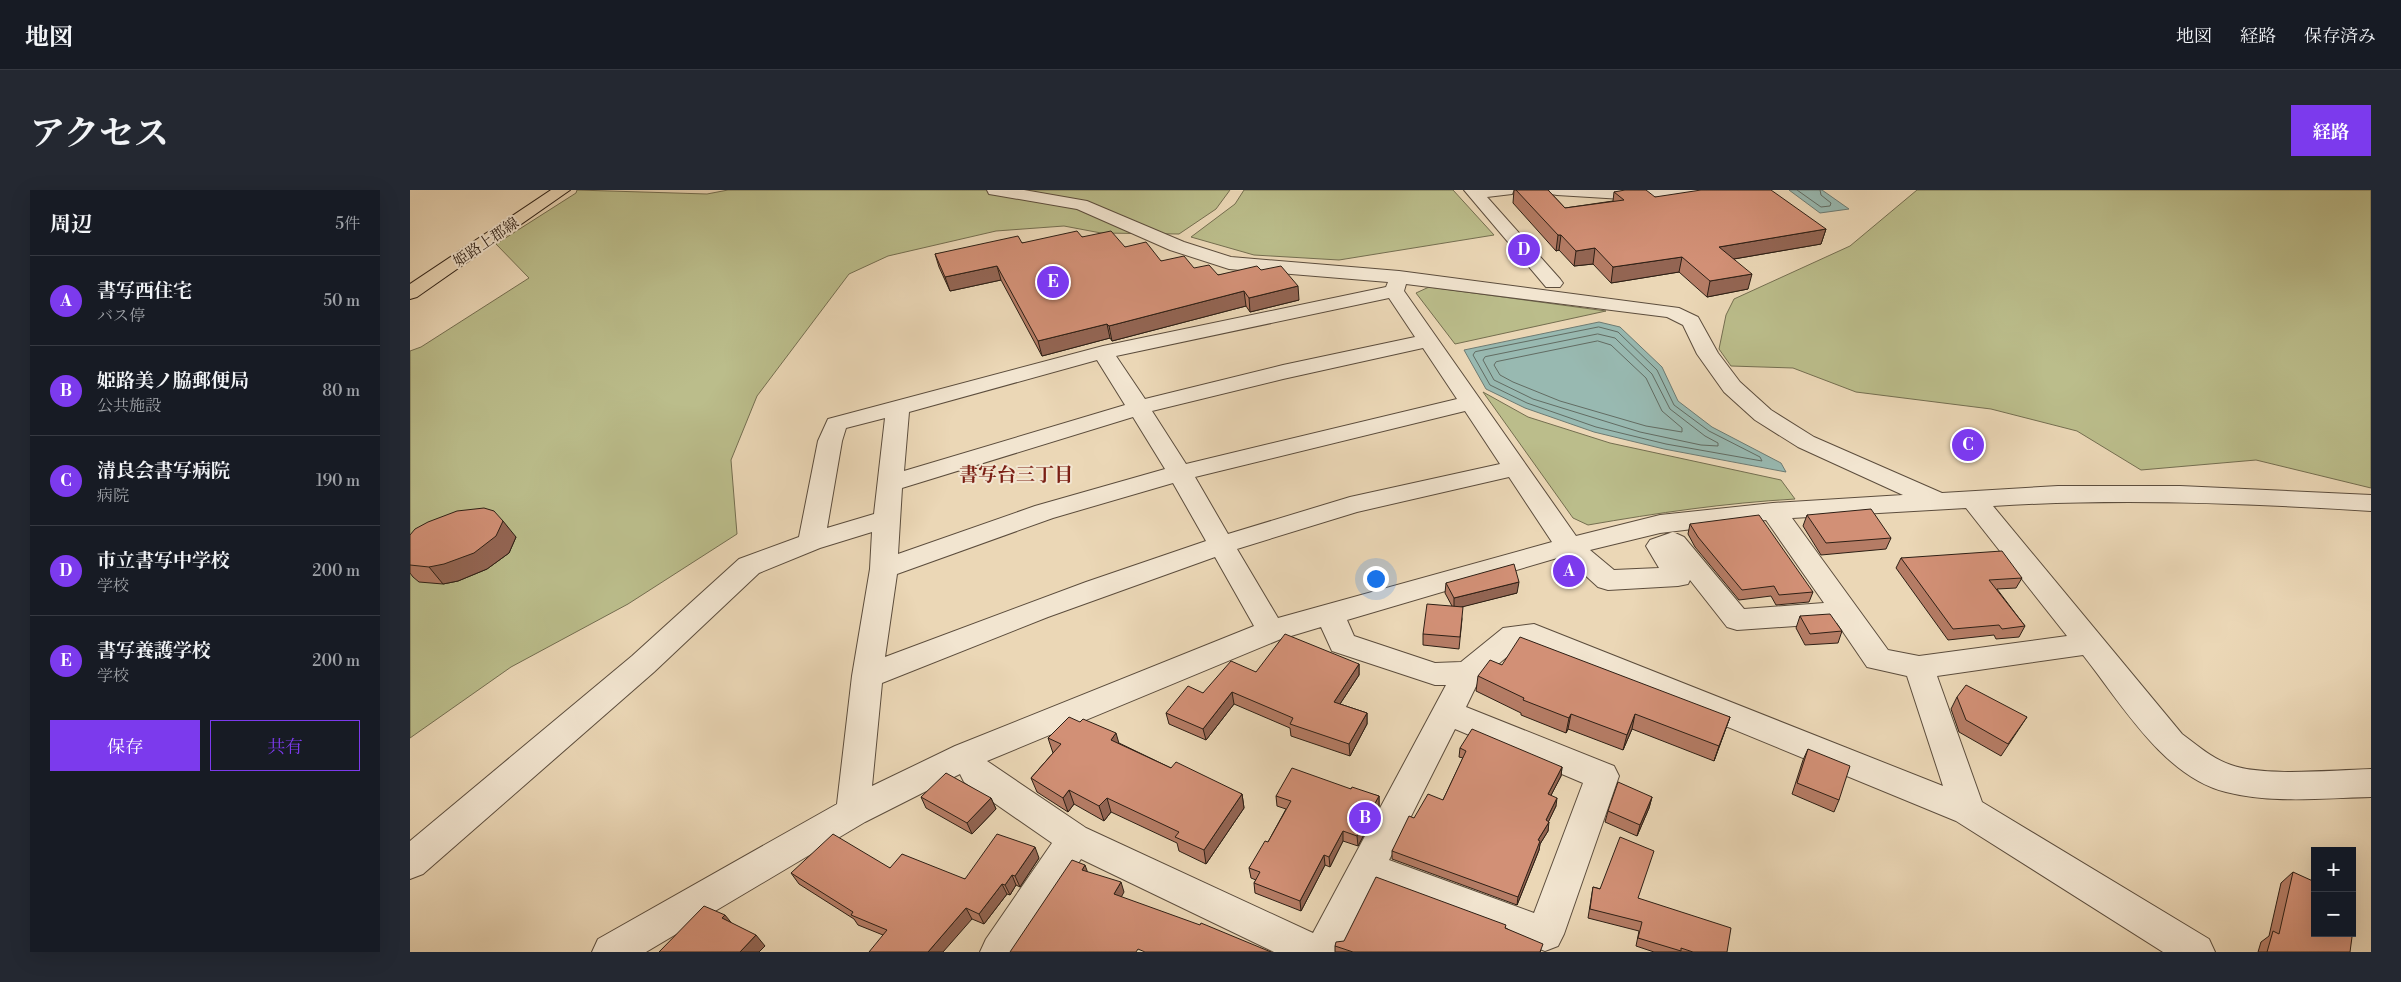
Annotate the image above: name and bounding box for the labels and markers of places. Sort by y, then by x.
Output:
pin: D [1508,231,1540,269]
pin: E [1037,263,1069,301]
pin: C [1952,426,1984,464]
pin: A [1553,552,1585,590]
pin: B [1349,799,1381,837]

